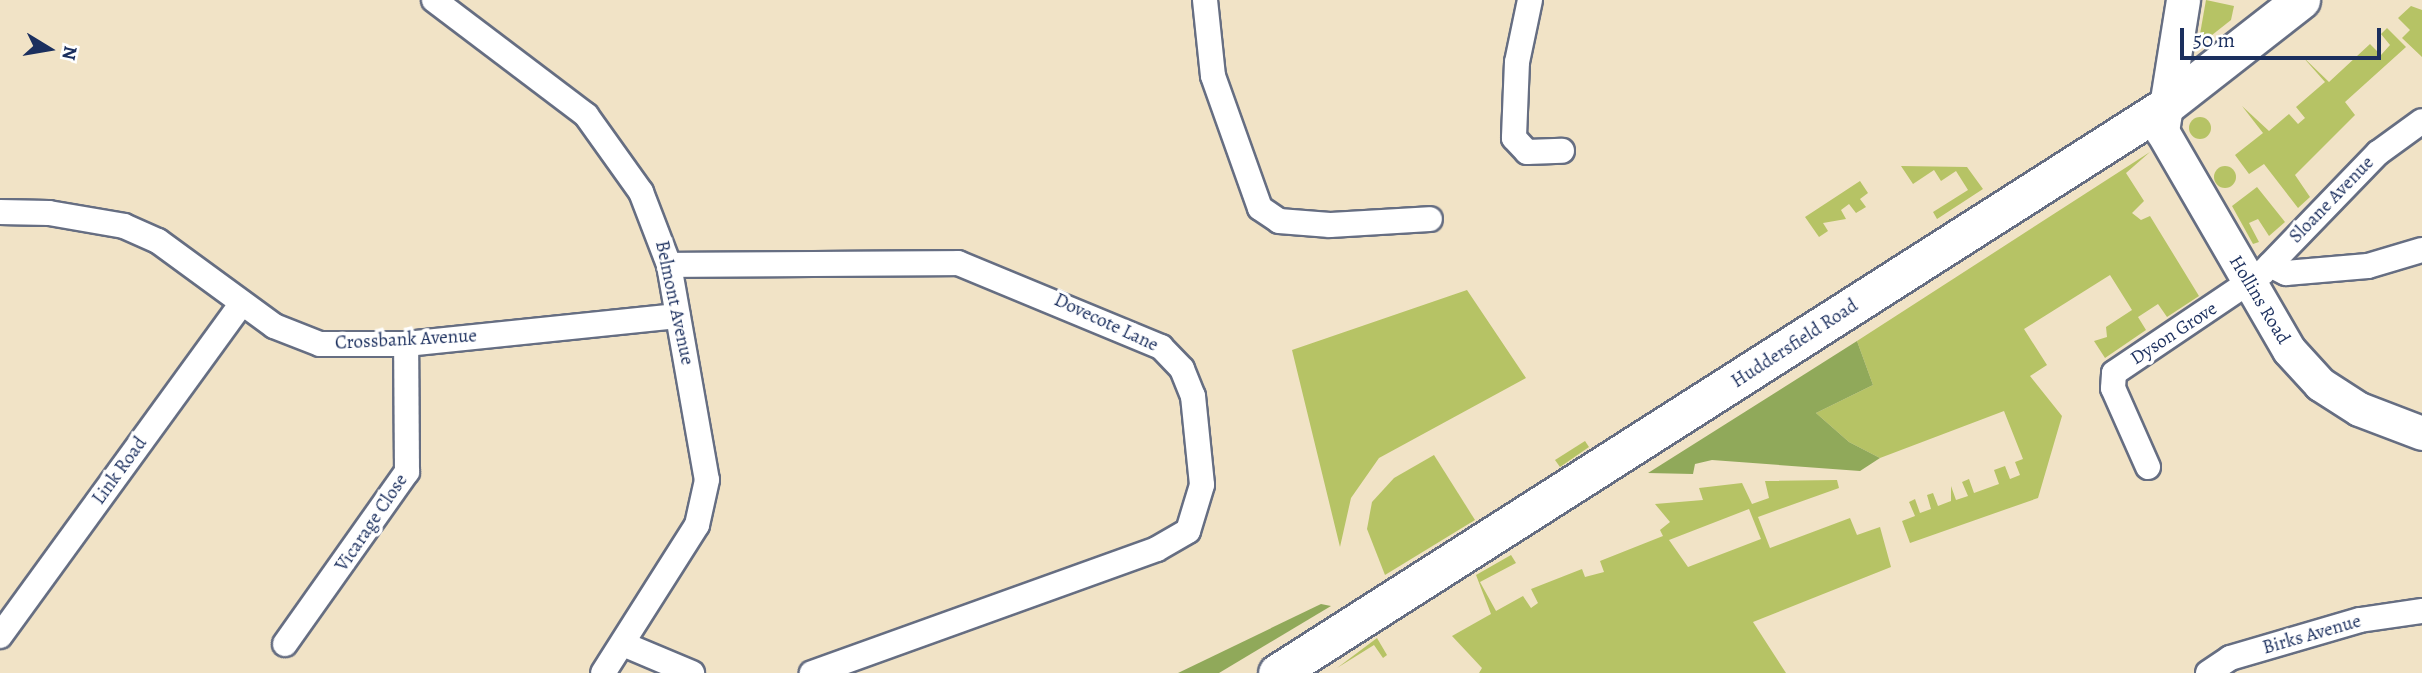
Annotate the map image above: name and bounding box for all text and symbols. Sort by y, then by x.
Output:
north arrow [14,14,84,84]
scale bar [2184,14,2385,58]
text: 50 m [2193,26,2235,54]
text: N [56,44,84,62]
street label: Sloane Avenue [2285,152,2379,248]
street label: Belmont Avenue [650,239,698,367]
street label: Hollins Road [2224,252,2294,348]
street label: Dovecote Lane [1050,289,1162,357]
street label: Huddersfield Road [1727,295,1863,393]
street label: Dyson Grove [2126,298,2222,370]
street label: Crossbank Avenue [334,325,478,355]
street label: Link Road [88,433,152,509]
street label: Vicarage Close [331,470,413,576]
street label: Birks Avenue [2260,610,2364,660]

